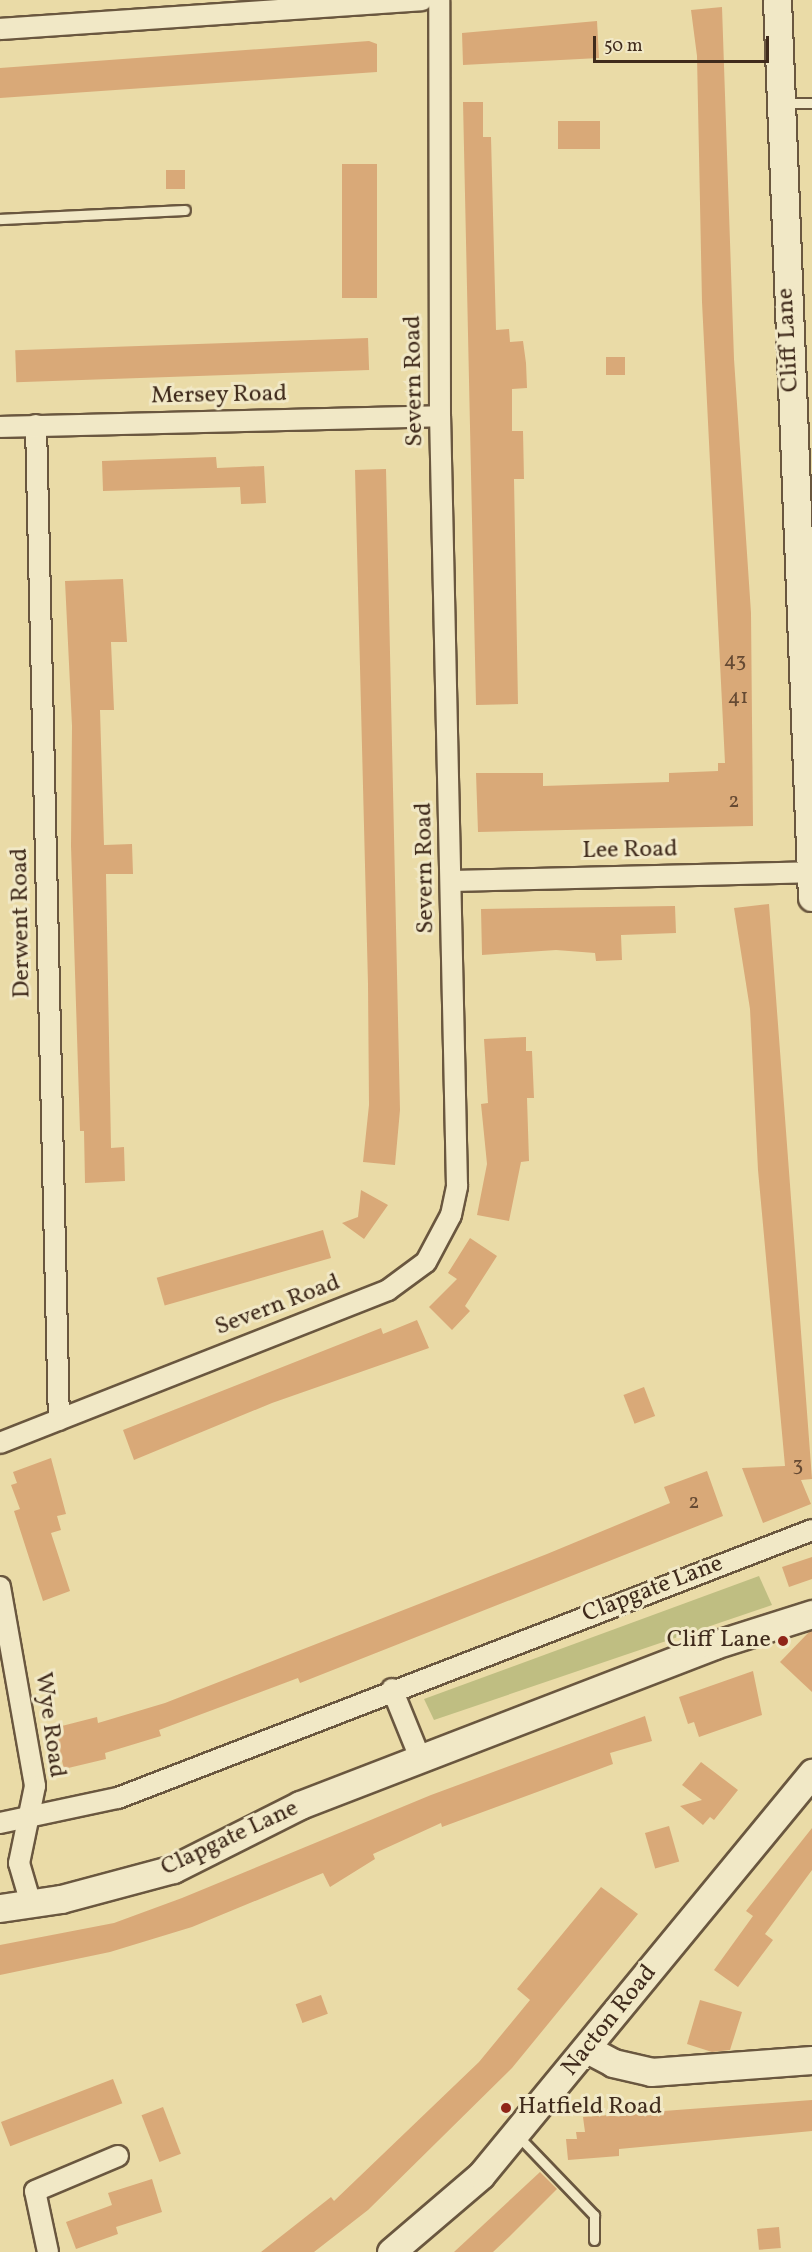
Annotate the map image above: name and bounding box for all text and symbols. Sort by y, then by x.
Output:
scale bar [596,24,772,62]
text: 50 m [604,34,643,59]
street label: Cliff Lane [772,288,806,392]
street label: Severn Road [399,315,431,447]
street label: Mersey Road [150,380,288,412]
house number: 43 [724,648,746,674]
house number: 41 [728,685,748,711]
house number: 2 [728,789,740,815]
street label: Severn Road [410,802,442,934]
street label: Lee Road [582,836,678,866]
street label: Derwent Road [6,848,38,998]
street label: Severn Road [211,1269,345,1343]
house number: 3 [793,1452,803,1478]
house number: 2 [688,1490,700,1516]
street label: Clapgate Lane [579,1550,727,1630]
place label: Cliff Lane [669,1627,771,1655]
marker: Cliff Lane [776,1634,790,1648]
street label: Wye Road [27,1670,71,1780]
street label: Clapgate Lane [157,1795,303,1883]
street label: Nacton Road [556,1960,664,2082]
place label: Hatfield Road [518,2094,662,2122]
marker: Hatfield Road [499,2101,513,2115]

